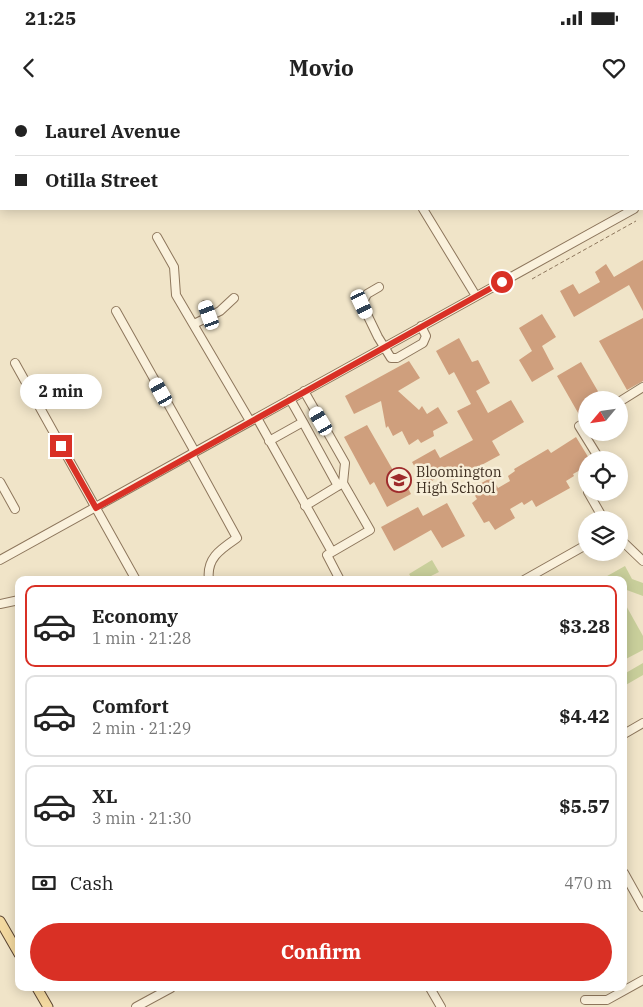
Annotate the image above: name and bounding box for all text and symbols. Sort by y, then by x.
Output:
text: 21:25 [25,6,76,30]
text: Movio [289,53,354,82]
icon: back [15,54,43,82]
icon: heart [600,54,628,82]
text: Laurel Avenue [45,119,180,143]
text: Otilla Street [45,168,158,192]
route start [491,271,513,293]
car [348,287,375,321]
car [196,298,221,332]
callout: 2 min [20,374,102,408]
car [147,375,174,409]
text: 2 min [39,381,83,401]
north arrow [578,391,628,441]
map controls [578,391,628,561]
car [307,404,334,438]
route end [50,435,72,457]
button: locate [578,451,628,501]
place label: Bloomington High School [416,463,502,497]
school or university icon: Bloomington High School [386,467,412,493]
button: layers [578,511,628,561]
icon: car [32,604,77,649]
text: Economy [92,604,178,628]
text: $3.28 [559,614,610,638]
text: 1 min · 21:28 [92,628,191,648]
icon: car [32,694,77,739]
text: Comfort [92,694,169,718]
text: $4.42 [559,704,610,728]
text: 2 min · 21:29 [92,718,191,738]
icon: car [32,784,77,829]
text: XL [92,784,118,808]
text: $5.57 [559,794,610,818]
text: 3 min · 21:30 [92,808,191,828]
icon: cash [30,869,58,897]
text: Cash [70,871,114,895]
text: 470 m [564,873,612,893]
button: Confirm [30,923,612,981]

